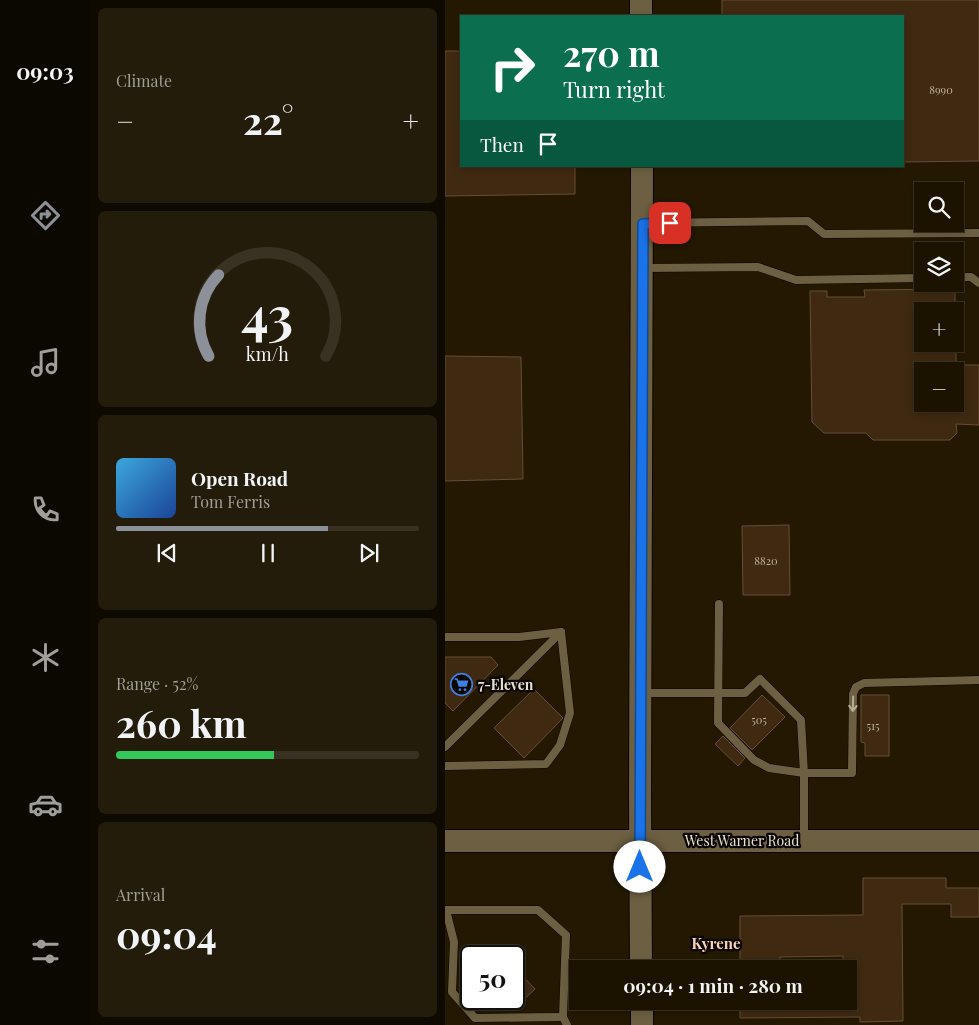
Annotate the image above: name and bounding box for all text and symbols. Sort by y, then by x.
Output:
text: 270 m [563,29,660,76]
icon: right [480,35,545,100]
text: 09:03 [16,56,74,86]
text: Climate [116,70,172,91]
text: Turn right [563,74,665,104]
house number: 8990 [929,82,953,97]
text: 22° [243,94,294,145]
text: − [116,102,134,139]
text: + [403,102,419,139]
icon: arrive [534,130,562,158]
text: Then [480,131,524,157]
map controls [914,182,964,412]
button: search [914,182,964,232]
icon: directions [28,198,63,233]
pin [649,202,691,244]
icon: arrive [656,209,684,237]
button: layers [914,242,964,292]
text: 43 [242,279,293,348]
button: + [914,302,964,352]
text: km/h [246,342,289,365]
icon: music [28,345,63,380]
button: − [914,362,964,412]
text: Open Road [191,465,288,491]
text: Tom Ferris [191,491,270,512]
icon: phone [28,492,63,527]
icon: previous [153,539,181,567]
icon: pause [254,539,282,567]
icon: next [355,539,383,567]
house number: 8820 [754,553,778,568]
icon: climate [28,640,63,675]
supermarket icon: 7-Eleven [450,672,474,696]
text: Range · 52% [116,673,198,694]
place label: 7-Eleven [478,675,534,694]
one-way arrow [848,696,858,712]
text: 260 km [116,697,247,748]
house number: 505 [751,712,767,727]
house number: 515 [866,718,880,733]
icon: car [28,787,63,822]
street label: West Warner Road [684,831,799,850]
position arrow [613,840,665,892]
text: Arrival [116,884,165,905]
text: 09:04 [116,908,217,959]
district label: Kyrene [692,933,741,953]
icon: filters [28,934,63,969]
speed limit sign: 50 [460,945,525,1010]
text: 09:04 · 1 min · 280 m [623,972,803,998]

